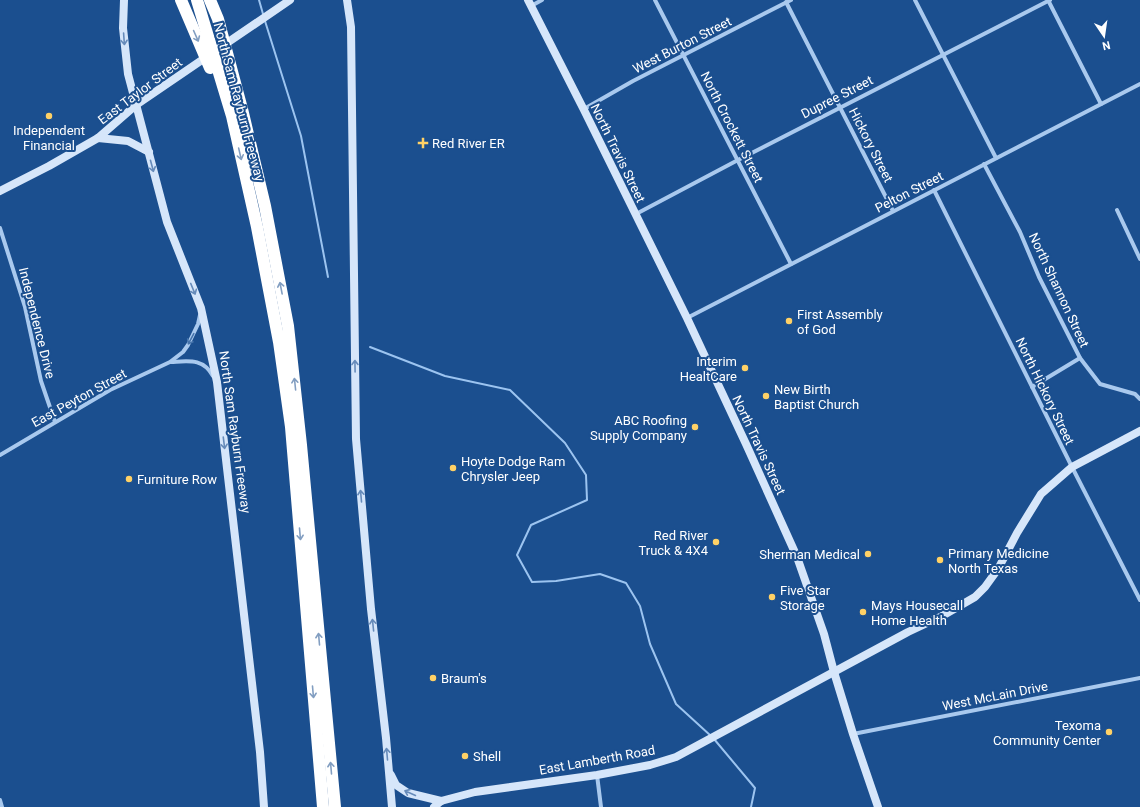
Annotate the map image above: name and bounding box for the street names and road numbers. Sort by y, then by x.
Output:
street label: West Burton Street [630,14,734,76]
street label: North Sam Rayburn Freeway [211,21,267,183]
street label: East Taylor Street [95,55,185,127]
street label: North Crockett Street [698,69,766,185]
street label: Dupree Street [799,72,875,122]
street label: North Travis Street [588,101,648,205]
street label: Hickory Street [846,105,896,185]
street label: Pelton Street [872,168,946,216]
street label: North Shannon Street [1026,230,1092,350]
street label: Independence Drive [16,266,58,380]
street label: North Hickory Street [1013,335,1077,447]
street label: North Sam Rayburn Freeway [216,350,254,514]
street label: East Peyton Street [29,366,129,430]
street label: North Travis Street [729,393,789,497]
street label: West McLain Drive [941,678,1049,714]
street label: East Lamberth Road [538,742,656,778]

